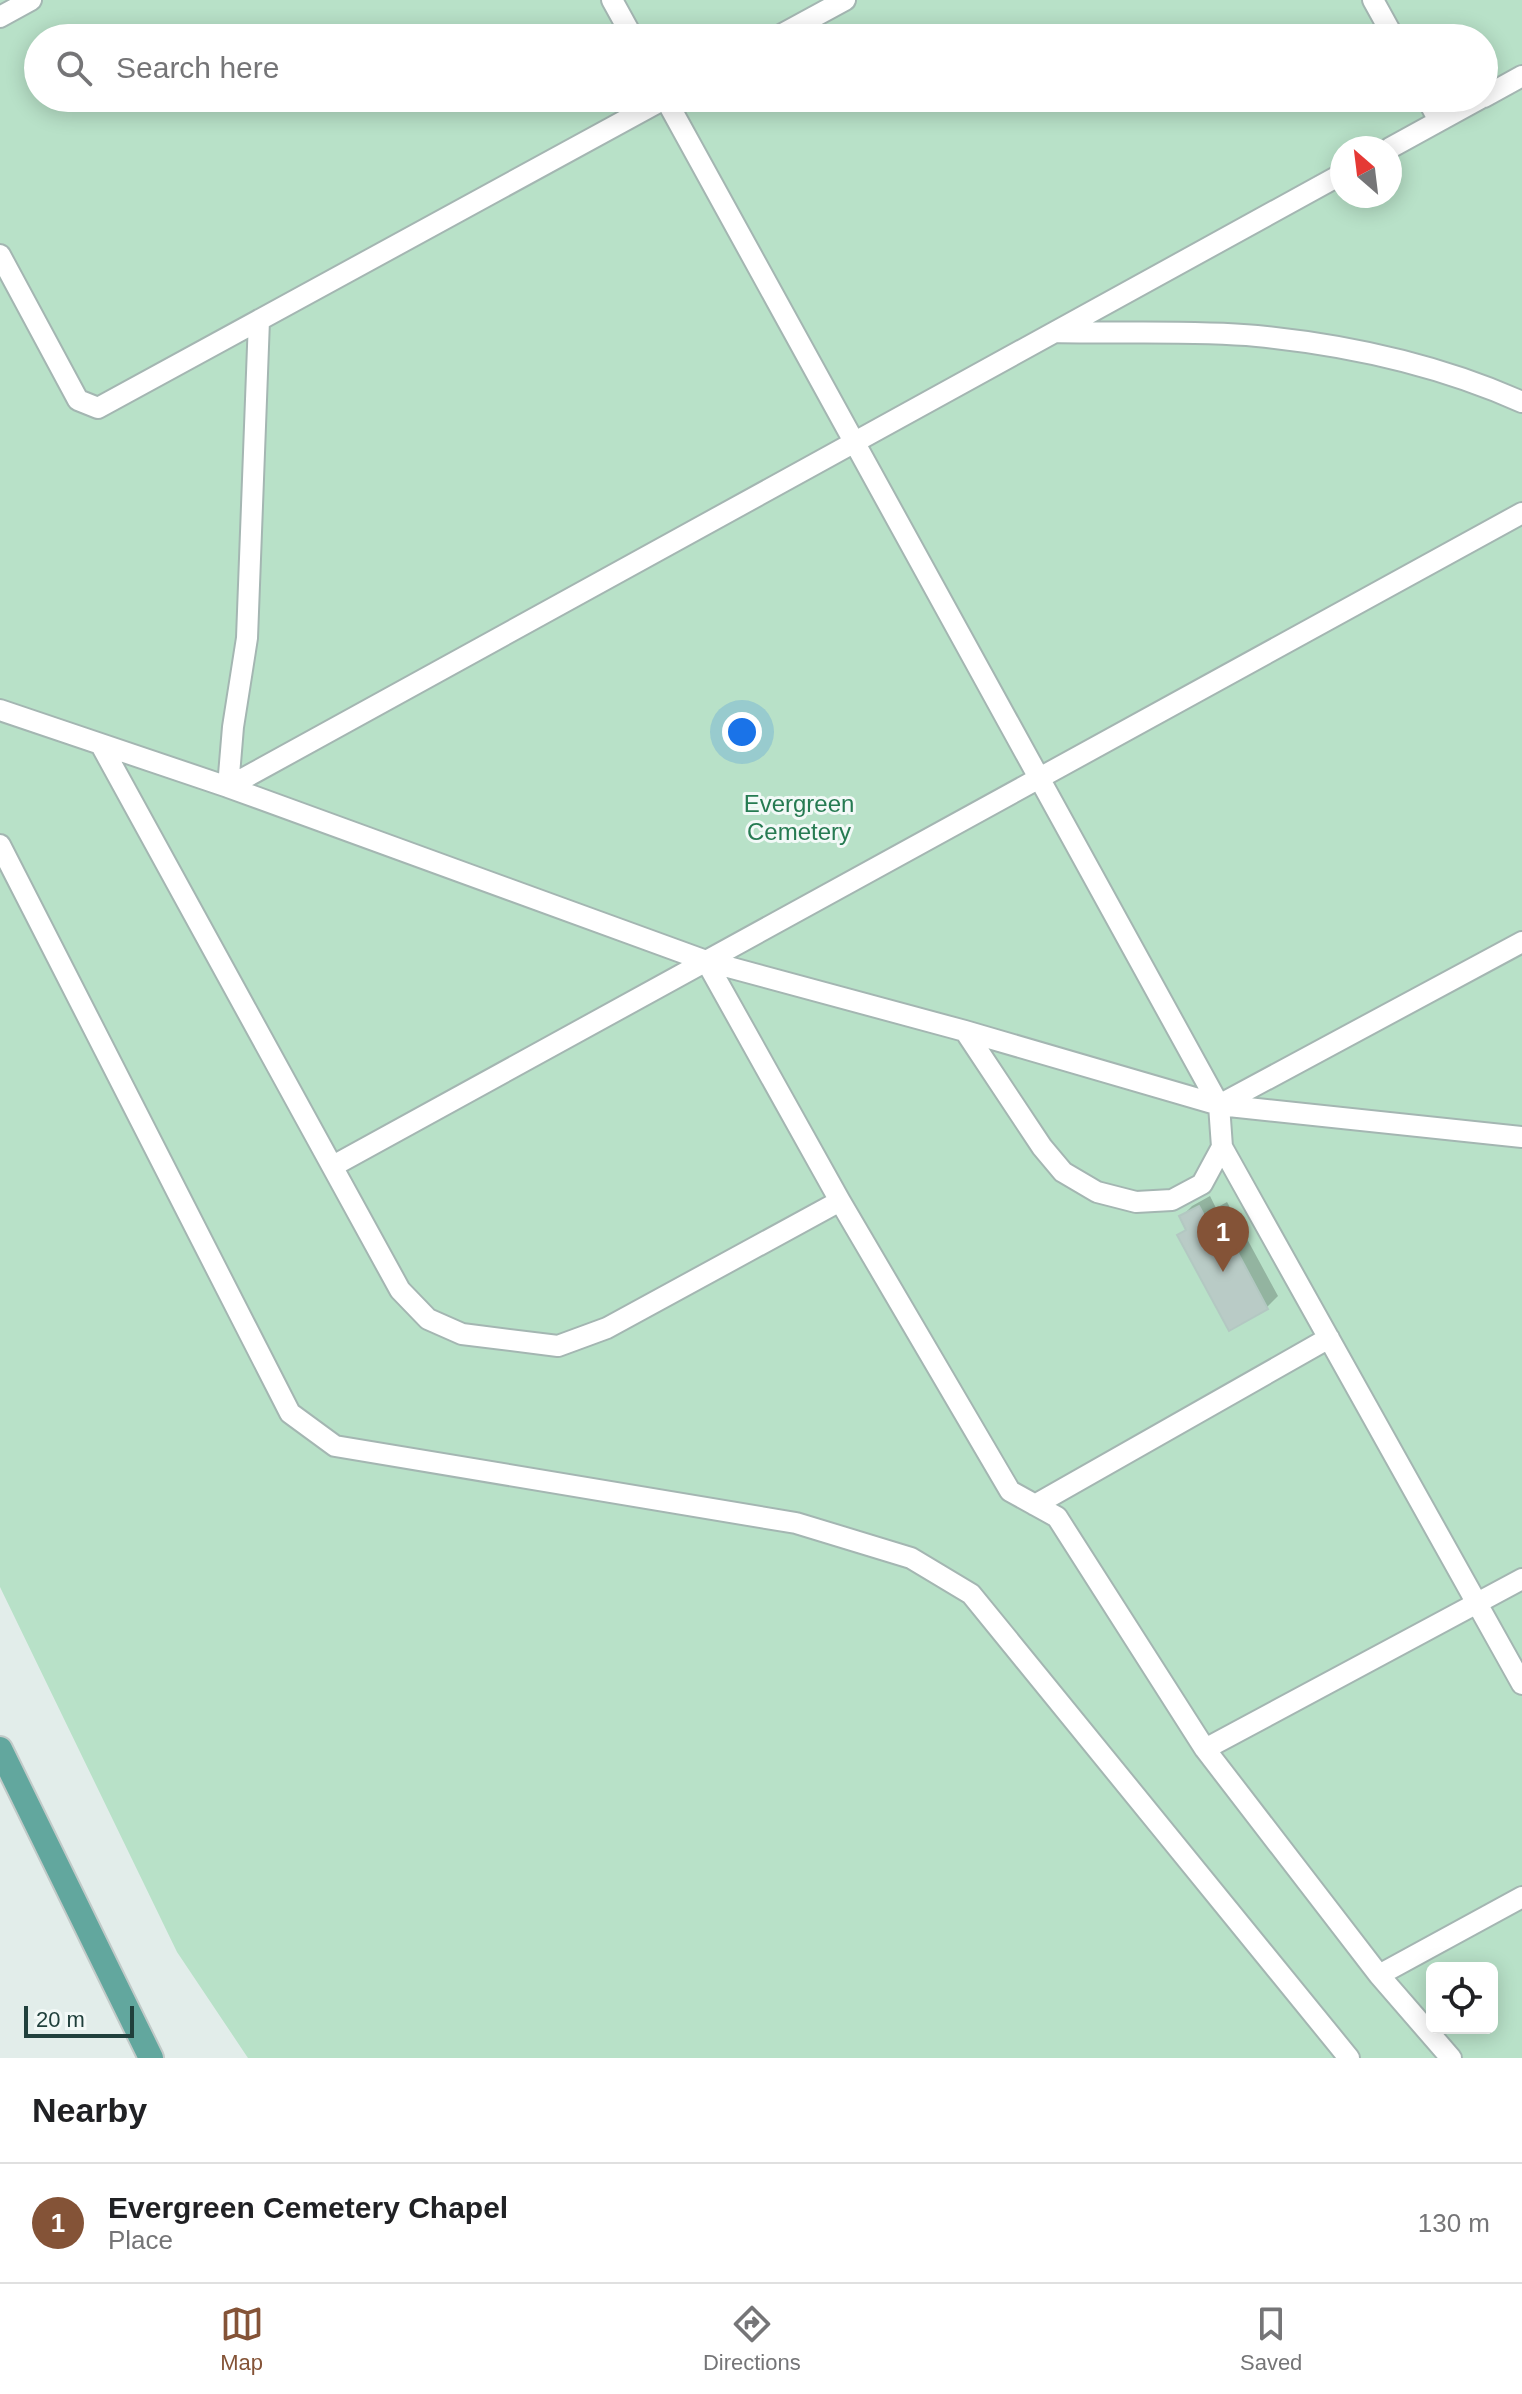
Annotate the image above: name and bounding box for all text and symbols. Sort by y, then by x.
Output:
search box [24,24,1498,112]
icon: search [52,46,96,90]
text: Search here [116,51,279,84]
north arrow [1330,136,1402,208]
your location [722,712,762,752]
park label: Evergreen Cemetery [744,790,854,845]
pin: 1 [1197,1206,1249,1272]
map controls [1426,1962,1498,2034]
button: locate [1426,1962,1498,2034]
scale bar [24,2002,134,2038]
text: 20 m [36,2007,85,2032]
text: Nearby [32,2091,147,2129]
text: Evergreen Cemetery Chapel [108,2191,508,2224]
text: 1 [51,2208,65,2238]
text: 130 m [1418,2208,1490,2238]
text: Place [108,2225,173,2255]
tab: Map [220,2302,264,2376]
tab: Directions [703,2302,801,2376]
tab: Saved [1240,2302,1302,2376]

